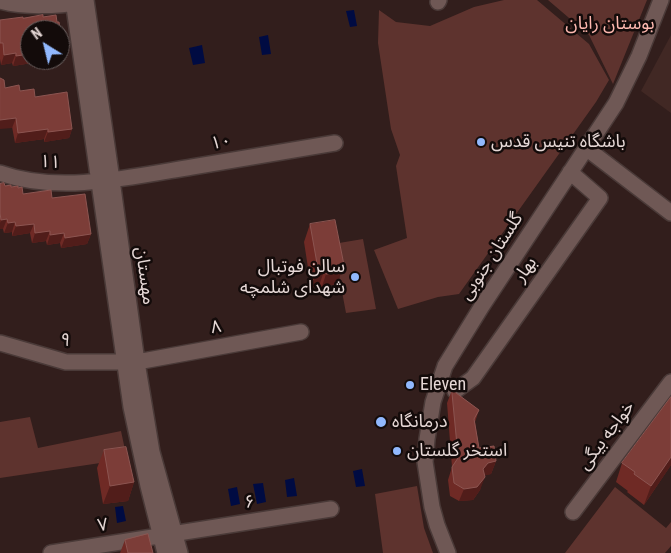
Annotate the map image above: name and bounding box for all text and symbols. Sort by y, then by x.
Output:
park label: بوستان رایان [565,13,655,35]
north arrow [20,20,70,70]
text: N [29,25,45,43]
street label: ۱۰ [209,131,233,155]
place label: باشگاه تنیس قدس [491,131,626,153]
marker: باشگاه تنیس قدس [475,136,487,148]
street label: ۱۱ [39,152,61,174]
street label: گلستان جنوبی [456,209,528,305]
street label: مهستان [129,246,159,306]
street label: بهار [510,253,542,287]
place label: سالن فوتبال شهدای شلمچه [240,256,345,298]
marker: سالن فوتبال شهدای شلمچه [349,271,361,283]
street label: ۸ [209,316,223,340]
street label: ۹ [58,329,72,353]
place label: Eleven [420,374,466,396]
marker: Eleven [404,379,416,391]
street label: خواجه بیگی [574,397,640,475]
place label: درمانگاه [392,411,448,433]
marker: درمانگاه [374,415,388,429]
place label: استخر گلستان [407,440,507,462]
marker: استخر گلستان [391,445,403,457]
street label: ۶ [243,492,257,514]
street label: ۷ [96,515,110,537]

